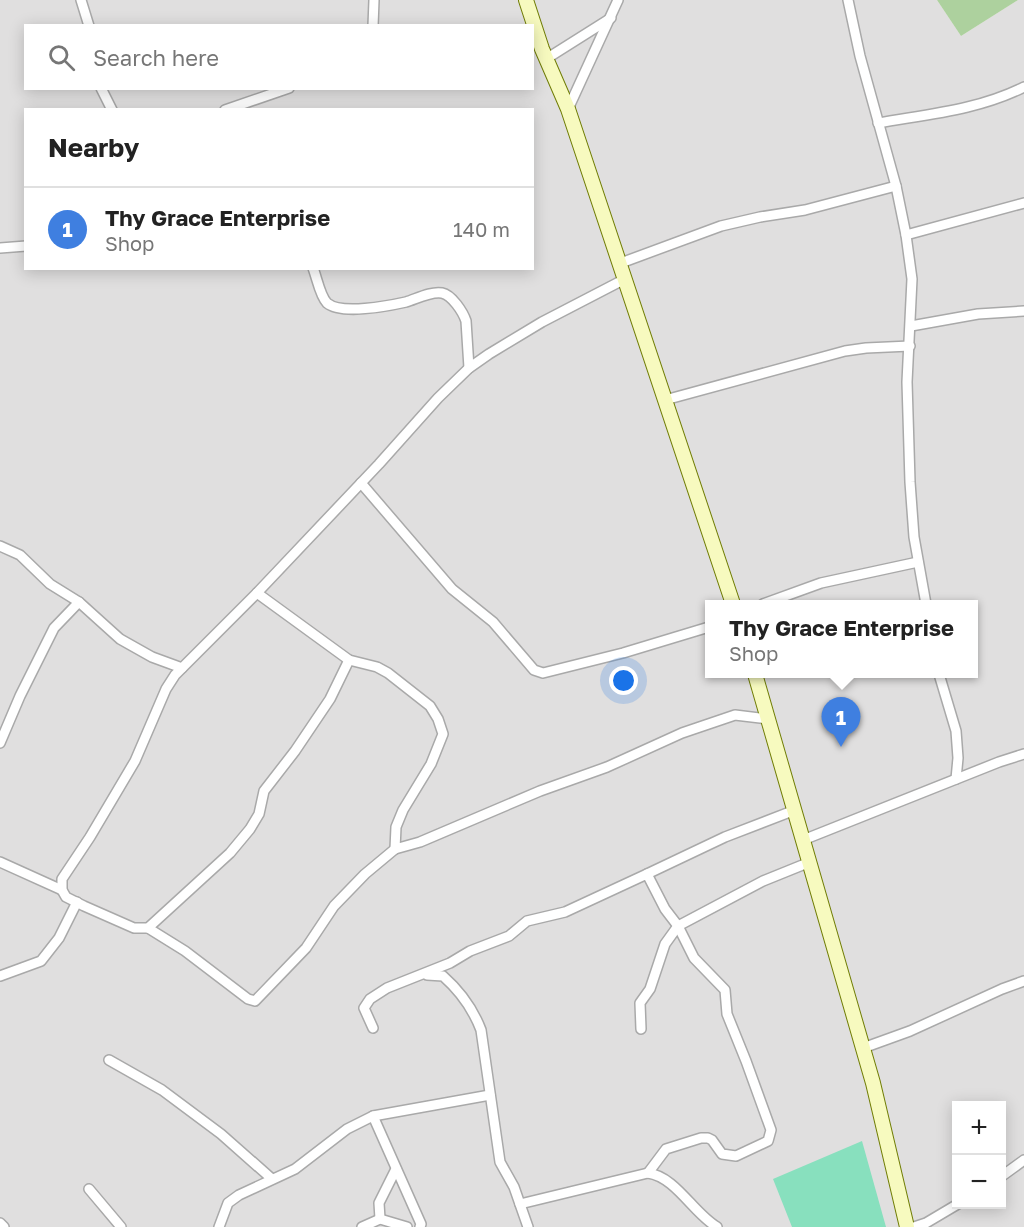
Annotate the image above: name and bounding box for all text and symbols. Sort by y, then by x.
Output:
search box [24,24,534,90]
icon: search [45,41,78,74]
text: Search here [93,44,219,71]
text: Nearby [48,132,139,163]
text: Thy Grace Enterprise [105,204,330,231]
text: 1 [62,217,73,241]
text: 140 m [453,217,510,241]
text: Shop [105,231,154,255]
popup [705,600,978,678]
text: Thy Grace Enterprise [729,614,954,641]
text: Shop [729,641,778,665]
your location [609,666,638,695]
pin: 1 [822,698,860,747]
map controls [952,1101,1006,1209]
button: + [952,1101,1006,1155]
button: − [952,1155,1006,1209]

